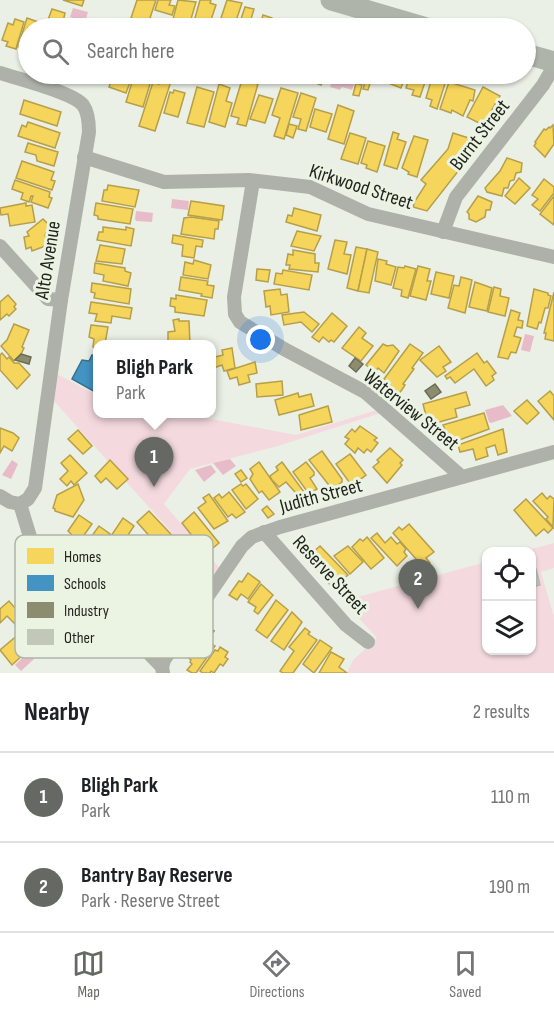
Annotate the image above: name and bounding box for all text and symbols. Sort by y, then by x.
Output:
search box [18,18,536,84]
icon: search [39,35,72,68]
text: Search here [87,38,174,65]
street label: Burnt Street [445,95,515,175]
street label: Kirkwood Street [306,159,416,215]
street label: Alto Avenue [30,219,66,302]
your location [246,325,275,354]
popup [93,340,216,418]
text: Bligh Park [116,354,193,381]
street label: Waterview Street [358,364,464,456]
text: Park [116,381,145,405]
pin: 1 [134,438,174,487]
street label: Judith Street [276,473,365,519]
street label: Reserve Street [287,531,373,619]
legend [15,535,213,658]
map controls [482,547,536,655]
button: locate [482,547,536,601]
text: Homes [64,548,101,567]
pin: 2 [398,560,438,609]
text: Schools [64,575,106,594]
button: layers [482,601,536,655]
text: Industry [64,602,109,621]
text: Other [64,629,95,648]
text: Nearby [24,697,90,728]
text: 2 results [473,700,530,724]
text: Bligh Park [81,772,158,799]
text: 1 [40,785,47,809]
text: 110 m [491,785,530,809]
text: Park [81,799,110,823]
text: Bantry Bay Reserve [81,862,233,889]
text: 2 [39,875,48,899]
text: 190 m [489,875,530,899]
text: Park · Reserve Street [81,889,220,913]
tab: Map [72,947,105,1002]
tab: Directions [249,947,305,1002]
tab: Saved [449,947,482,1002]

